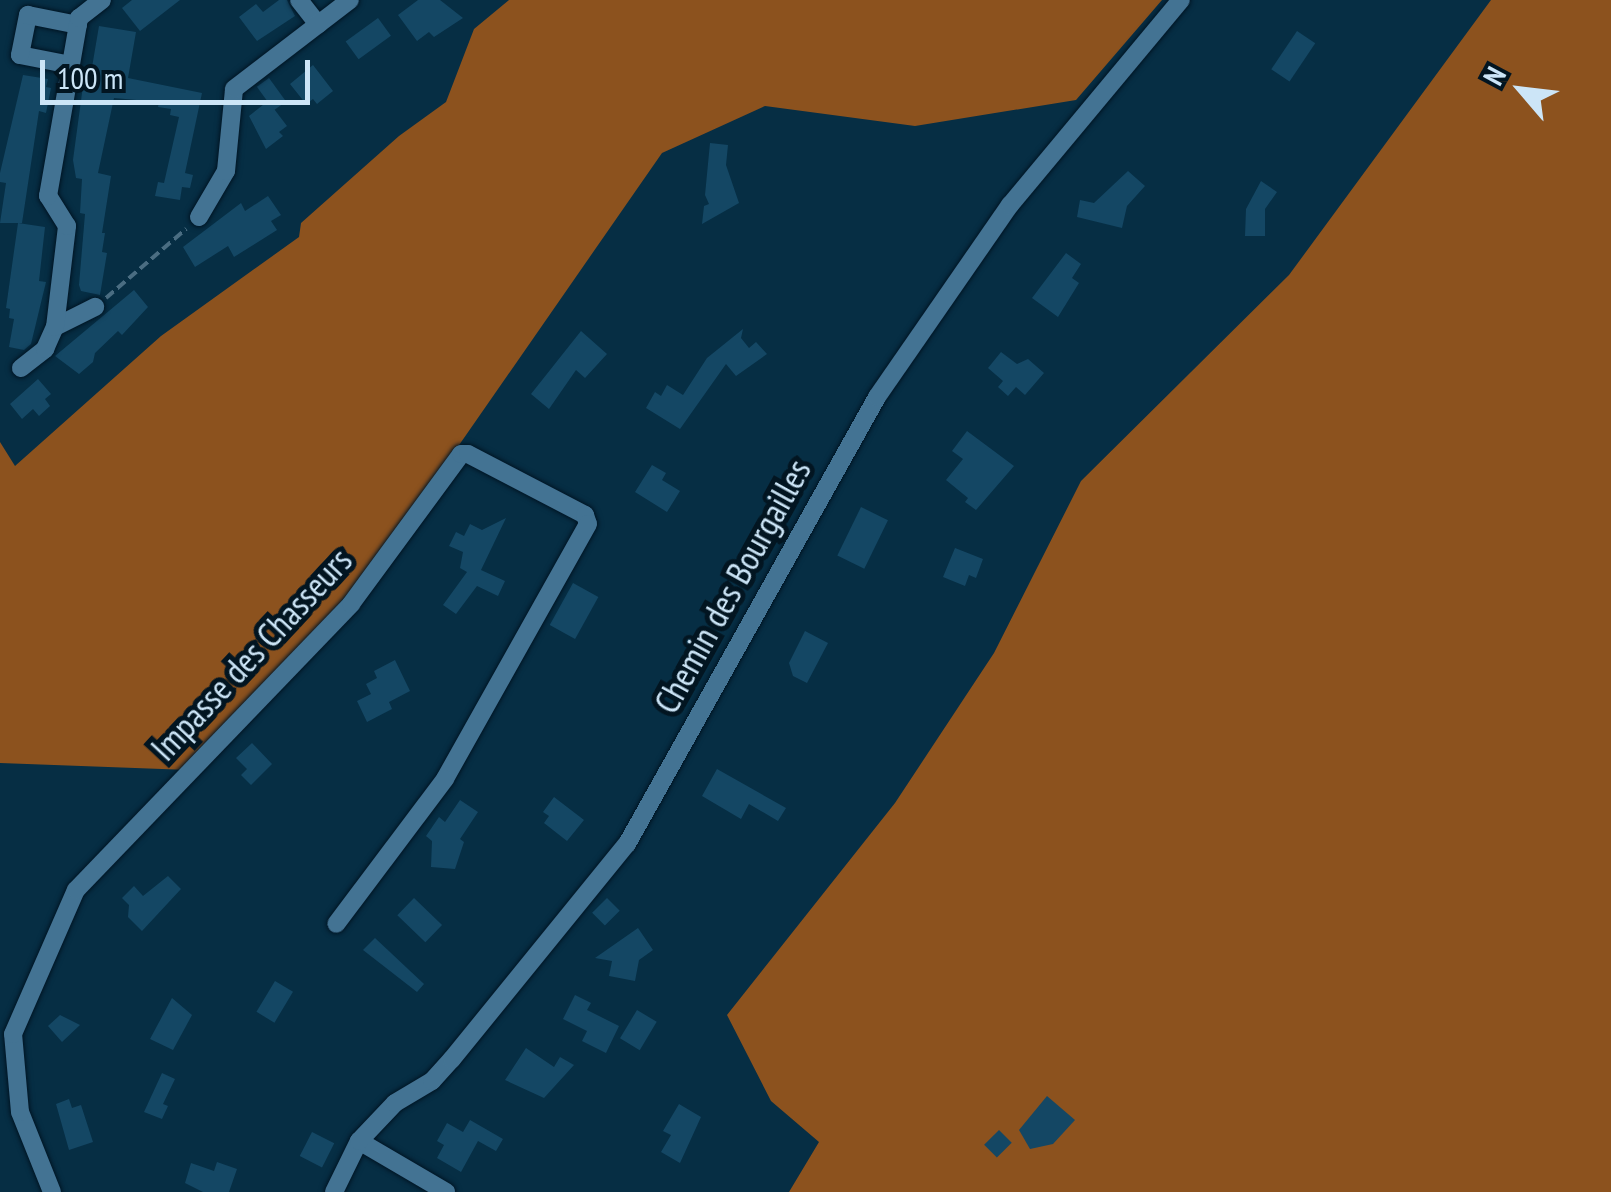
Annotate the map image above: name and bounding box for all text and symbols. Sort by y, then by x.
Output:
scale bar [45,40,315,102]
north arrow [1471,40,1571,140]
text: 100 m [57,58,123,97]
text: N [1474,60,1514,91]
street label: Chemin des Bourgailles [645,452,819,720]
street label: Impasse des Chasseurs [142,539,360,769]

